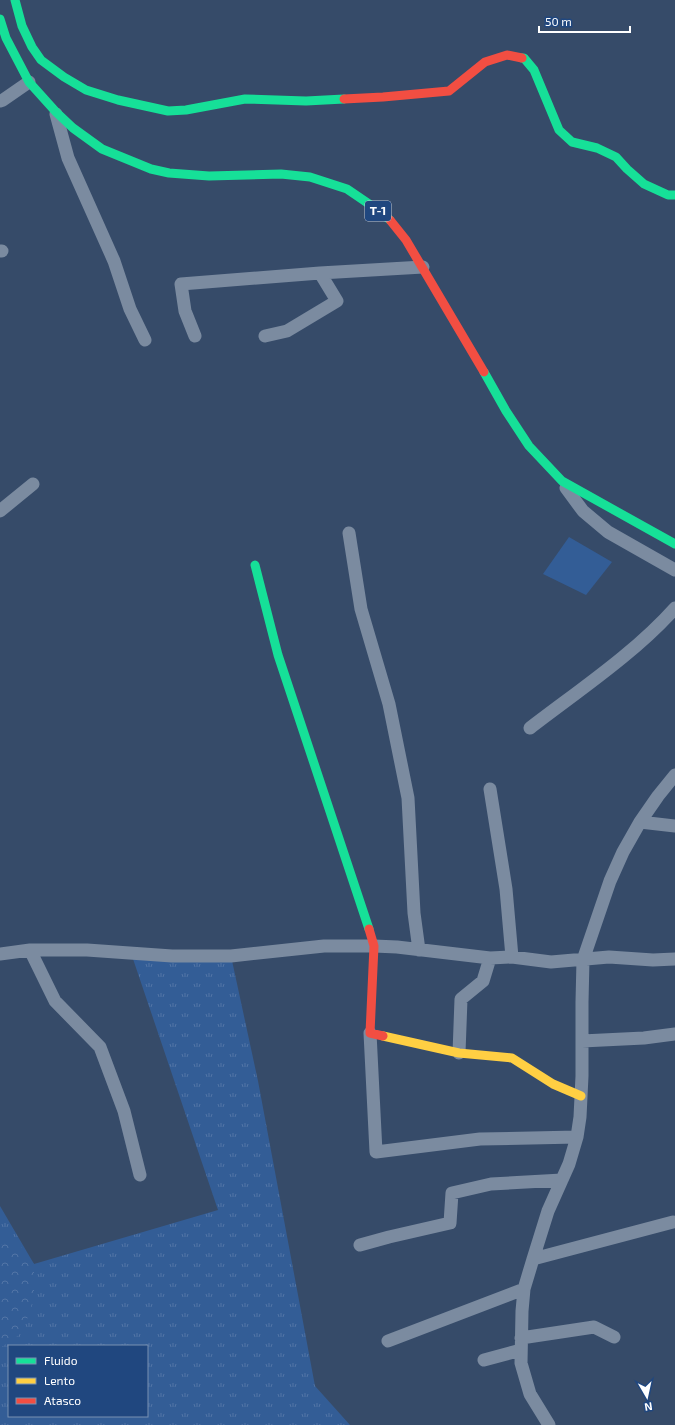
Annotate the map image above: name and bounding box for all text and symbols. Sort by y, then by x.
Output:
scale bar [539,8,630,34]
text: 50 m [545,14,572,28]
road number: T-1 [365,201,391,221]
legend [8,1345,148,1417]
text: Fluido [44,1353,78,1367]
text: Lento [44,1373,75,1387]
north arrow [627,1377,667,1417]
text: Atasco [44,1393,81,1407]
text: N [644,1400,654,1414]

